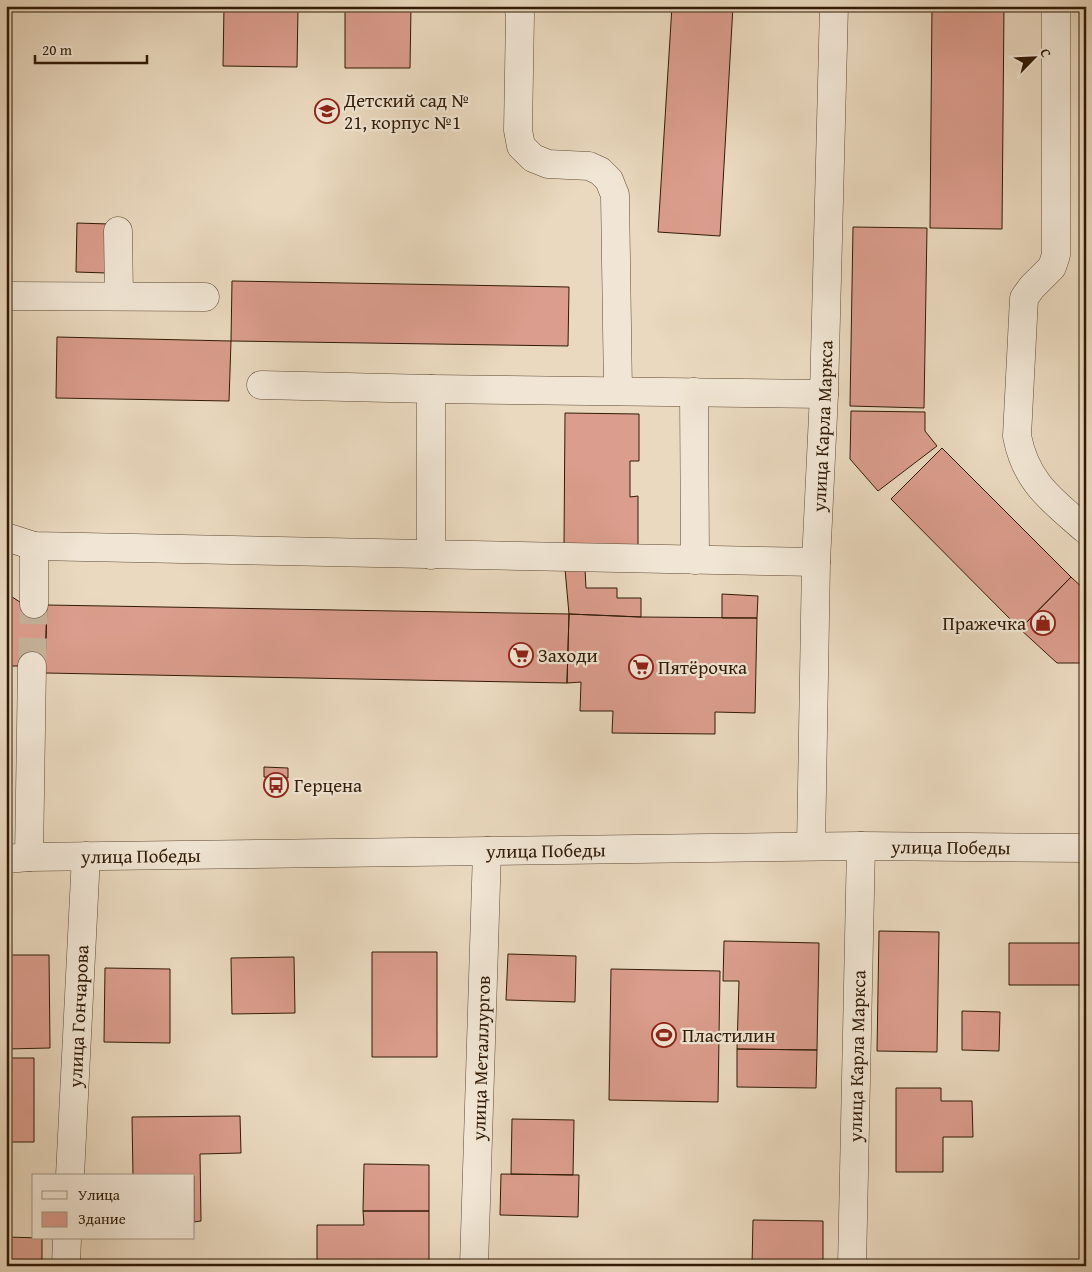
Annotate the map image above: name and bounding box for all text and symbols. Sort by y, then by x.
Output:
scale bar [35,32,148,64]
north arrow [1010,32,1060,82]
text: 20 m [42,39,73,60]
text: С [1035,45,1057,60]
place label: Детский сад № 21, корпус №1 [343,86,469,136]
school or university icon: Детский сад № 21, корпус №1 [314,98,340,124]
street label: улица Карла Маркса [804,340,839,514]
place label: Пражечка [942,609,1026,637]
shop icon: Пражечка [1030,610,1056,636]
place label: Заходи [538,641,598,669]
supermarket icon: Заходи [508,642,534,668]
place label: Пятёрочка [658,653,747,681]
supermarket icon: Пятёрочка [628,654,654,680]
place label: Герцена [294,771,362,799]
bus stop icon: Герцена [263,772,289,798]
street label: улица Победы [890,832,1011,861]
street label: улица Победы [485,835,606,865]
street label: улица Победы [80,841,201,870]
street label: улица Гончарова [60,944,96,1089]
street label: улица Карла Маркса [841,970,872,1143]
street label: улица Металлургов [464,975,497,1142]
place label: Пластилин [682,1021,775,1049]
sports icon: Пластилин [651,1022,677,1048]
legend [32,1174,195,1240]
text: Улица [78,1184,121,1205]
text: Здание [78,1208,126,1229]

